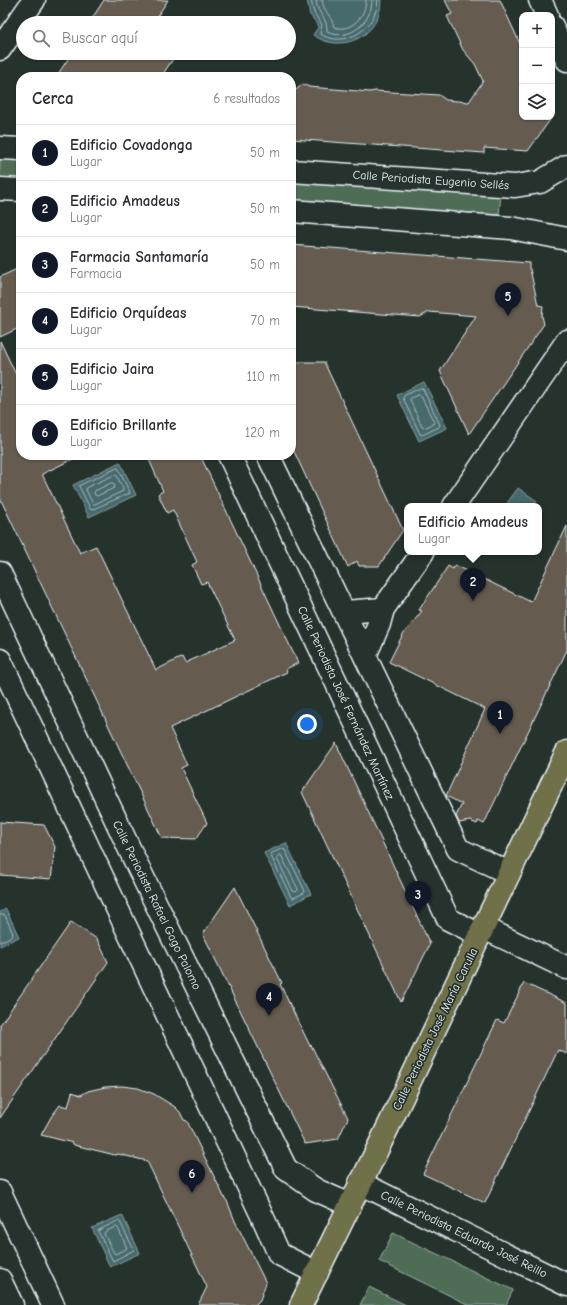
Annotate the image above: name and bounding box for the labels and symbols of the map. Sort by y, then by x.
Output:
street label: Calle Periodista Eugenio Sellés [352,168,510,192]
pin: 5 [495,283,521,316]
pin: 2 [460,568,486,601]
street label: Calle Periodista José Fernández Martínez [295,604,397,803]
pin: 1 [487,701,513,734]
your location [297,714,317,734]
street label: Calle Periodista Rafael Gago Palomo [110,818,204,992]
pin: 3 [405,881,431,914]
street label: Calle Periodista José María Carulla [390,946,480,1112]
pin: 4 [256,983,282,1016]
pin: 6 [179,1160,205,1193]
street label: Calle Periodista Eduardo José Reillo [379,1188,549,1280]

